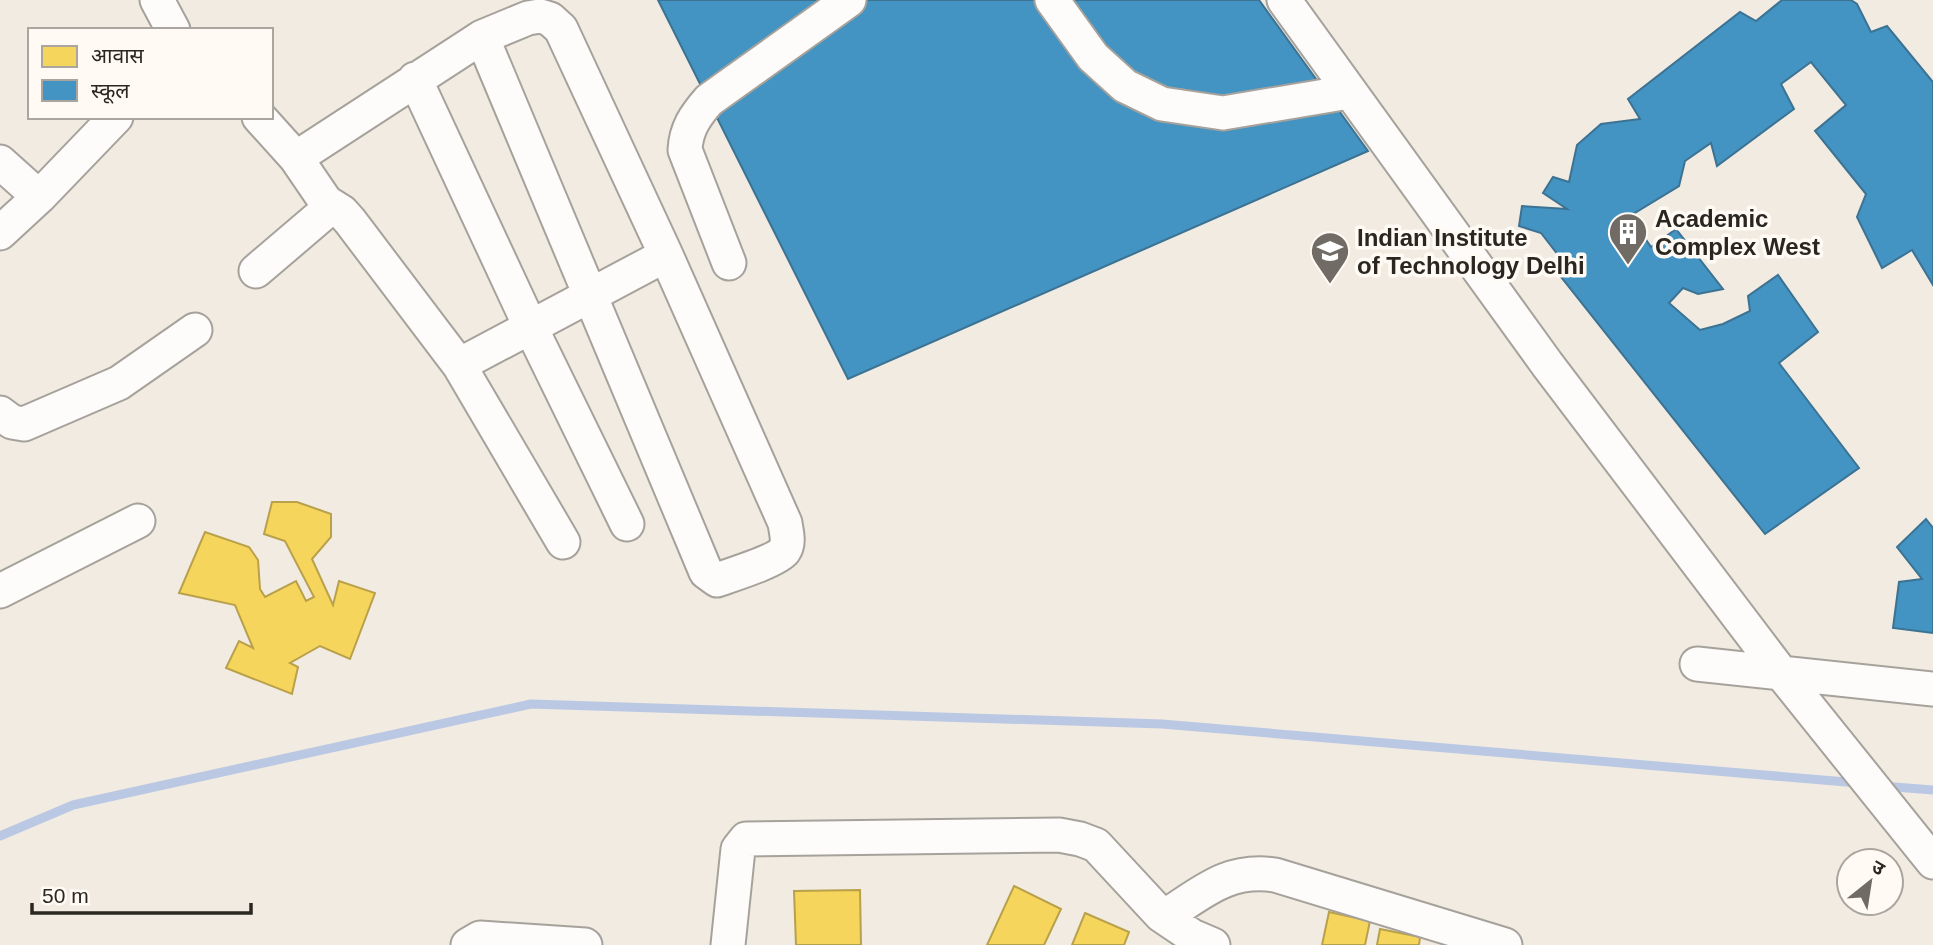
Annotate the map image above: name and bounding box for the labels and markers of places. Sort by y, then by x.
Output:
place label: Academic Complex West [1655,205,1820,260]
building icon: Academic Complex West [1607,211,1649,266]
place label: Indian Institute of Technology Delhi [1357,224,1585,279]
school or university icon: Indian Institute of Technology Delhi [1309,230,1351,285]

